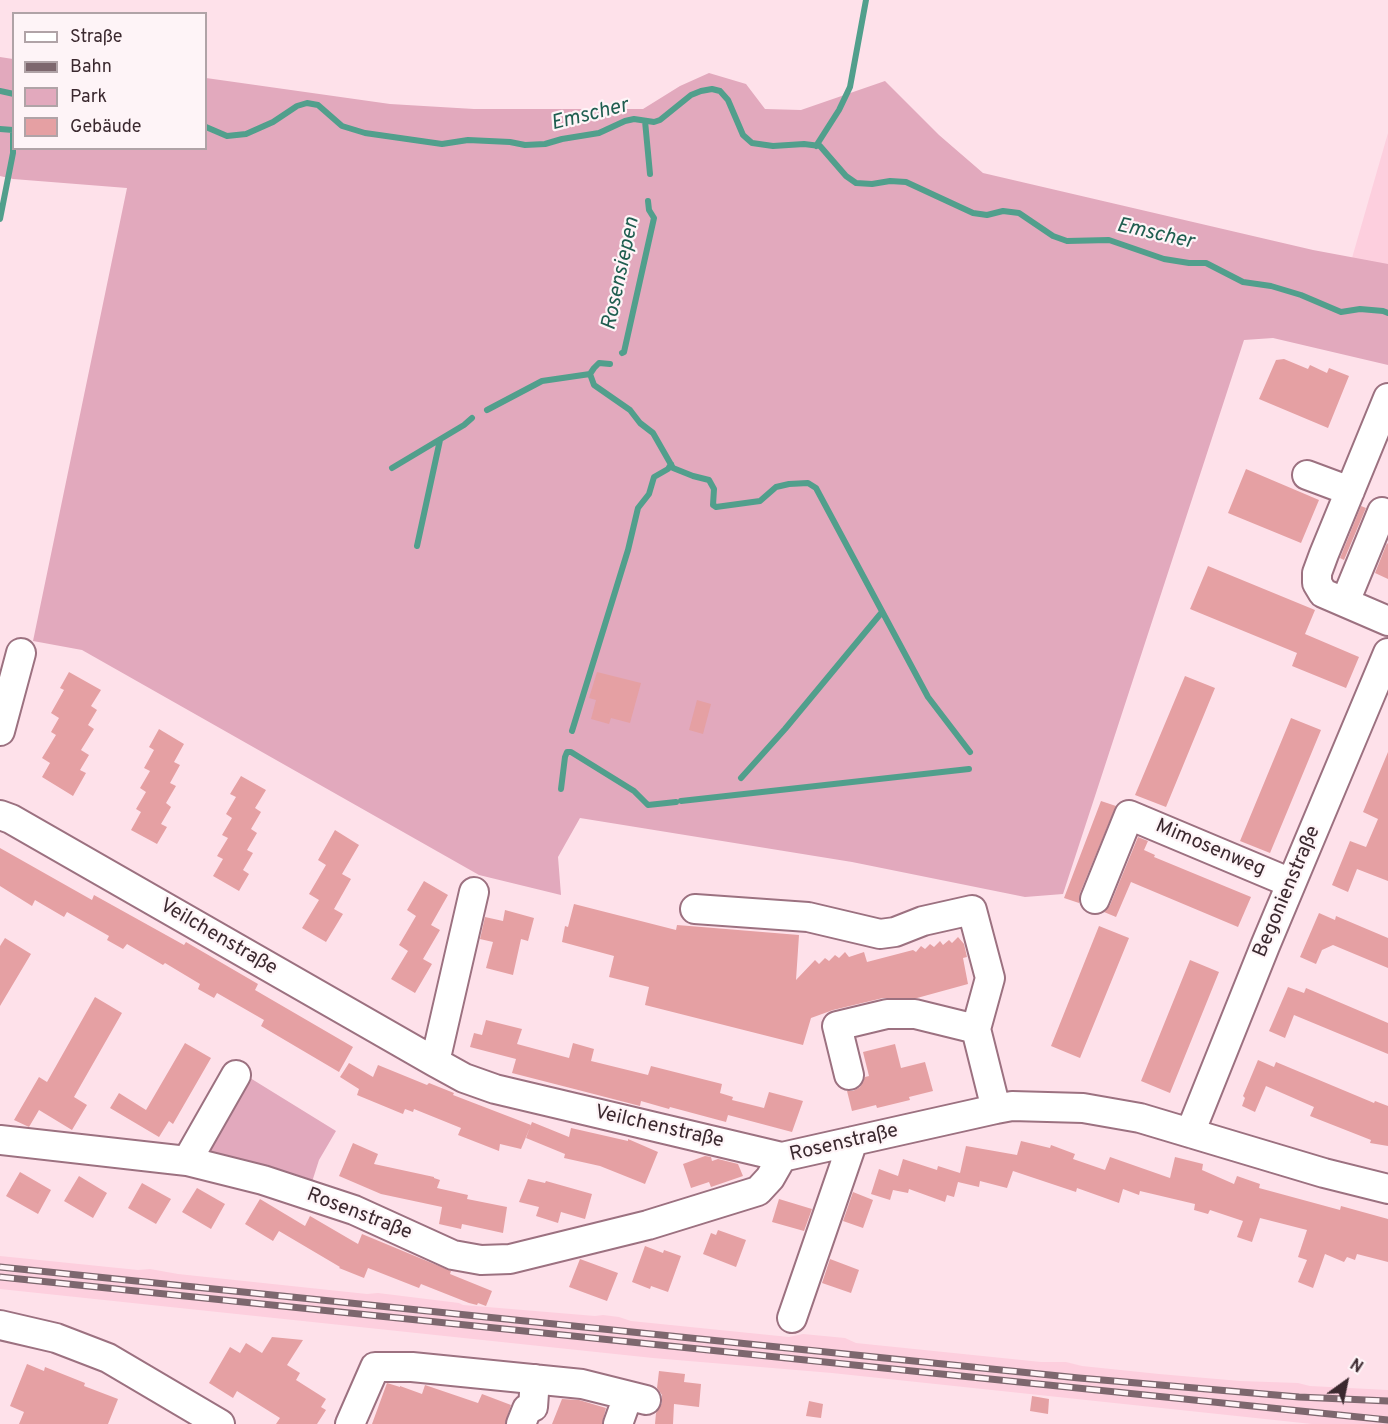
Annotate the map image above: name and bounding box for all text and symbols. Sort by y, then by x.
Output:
legend [12,12,207,150]
text: Straße [70,26,122,49]
text: Bahn [70,56,112,79]
text: Park [70,86,107,109]
water label: Emscher [549,94,631,138]
text: Gebäude [70,116,142,139]
water label: Emscher [1114,214,1196,256]
water label: Rosensiepen [598,215,646,333]
street label: Mimosenweg [1151,815,1269,883]
street label: Begonienstraße [1249,822,1327,962]
street label: Veilchenstraße [155,895,281,981]
street label: Veilchenstraße [592,1102,726,1154]
street label: Rosenstraße [787,1120,901,1168]
street label: Rosenstraße [303,1184,415,1246]
north arrow [1316,1352,1376,1412]
text: N [1346,1355,1366,1378]

